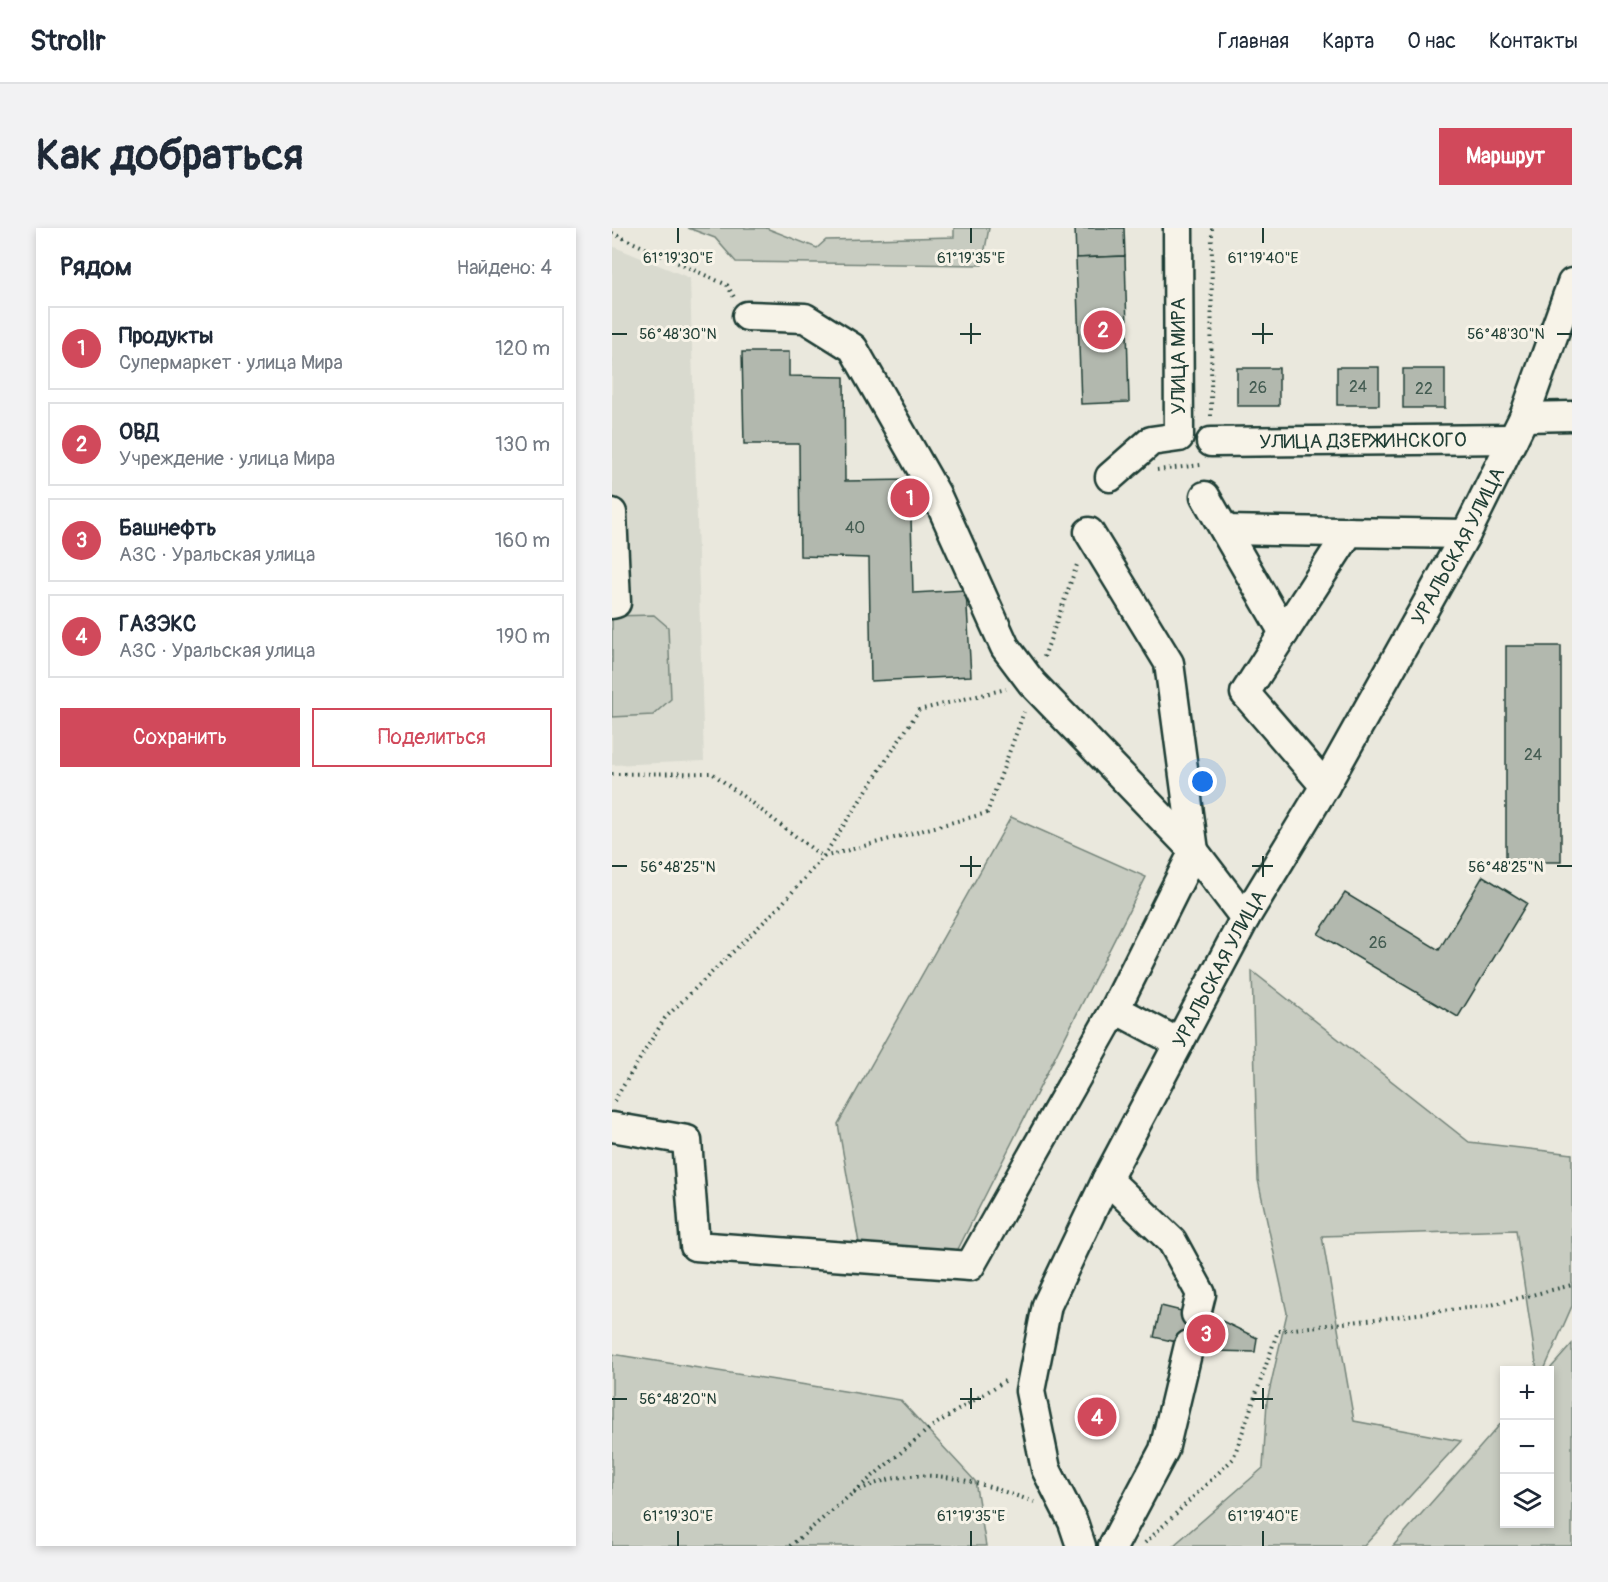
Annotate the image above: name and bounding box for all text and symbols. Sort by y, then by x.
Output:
text: Strollr [30,24,105,59]
text: Главная [1218,28,1289,55]
text: Карта [1322,28,1374,55]
text: О нас [1407,28,1456,55]
text: Контакты [1489,28,1578,55]
button: Маршрут [1439,128,1572,185]
text: Как добраться [36,130,303,182]
text: 61°19'30"E [643,249,713,268]
text: 61°19'35"E [937,249,1005,268]
text: 61°19'40"E [1228,249,1298,268]
text: Рядом [60,251,132,283]
text: Найдено: 4 [457,255,552,280]
street label: УЛИЦА МИРА [1166,298,1191,414]
pin: 2 [1084,308,1122,352]
text: Продукты [119,322,214,350]
text: 56°48'30"N [639,325,717,344]
text: 56°48'30"N [1467,325,1545,344]
text: 1 [78,336,85,361]
text: 120 m [495,336,550,361]
text: Супермаркет · улица Мира [119,350,343,375]
house number: 24 [1349,377,1367,397]
house number: 26 [1249,378,1267,398]
house number: 22 [1415,379,1433,399]
text: ОВД [119,418,159,446]
street label: УЛИЦА ДЗЕРЖИНСКОГО [1259,427,1467,455]
text: 2 [76,432,87,457]
text: 130 m [495,432,550,457]
text: Учреждение · улица Мира [119,446,335,471]
street label: УРАЛЬСКАЯ УЛИЦА [1406,463,1510,629]
pin: 1 [890,476,930,520]
text: Башнефть [119,514,217,542]
house number: 40 [845,518,865,538]
text: 3 [76,528,87,553]
text: 160 m [495,528,550,553]
text: АЗС · Уральская улица [119,542,315,567]
text: ГАЗЭКС [119,610,196,638]
text: 4 [76,624,87,649]
text: 190 m [496,624,550,649]
text: АЗС · Уральская улица [119,638,315,663]
button: Сохранить [60,708,300,767]
button: Поделиться [312,708,552,767]
house number: 24 [1524,745,1542,765]
your location [1188,767,1217,796]
text: 56°48'25"N [640,858,716,877]
text: 56°48'25"N [1468,858,1544,877]
street label: УРАЛЬСКАЯ УЛИЦА [1167,886,1272,1052]
house number: 26 [1369,933,1387,953]
pin: 3 [1186,1312,1226,1356]
map controls [1500,1366,1554,1528]
button: + [1500,1366,1554,1420]
text: 56°48'20"N [639,1390,717,1409]
pin: 4 [1078,1394,1116,1440]
button: − [1500,1420,1554,1474]
button: layers [1500,1474,1554,1528]
text: 61°19'30"E [643,1507,713,1526]
text: 61°19'35"E [937,1507,1005,1526]
text: 61°19'40"E [1228,1507,1298,1526]

